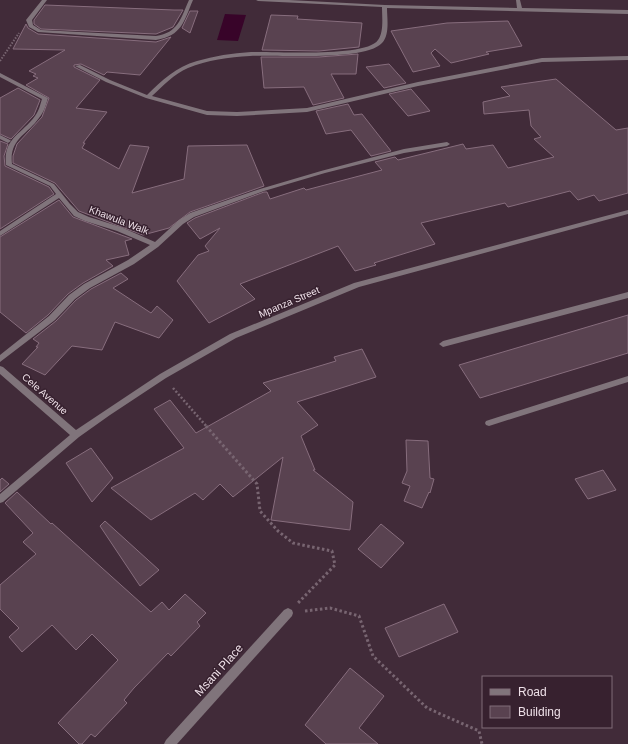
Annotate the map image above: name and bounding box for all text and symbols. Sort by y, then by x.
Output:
street label: Khawula Walk [88,204,151,237]
street label: Mpanza Street [257,284,321,320]
street label: Cele Avenue [20,371,70,417]
street label: Msani Place [192,641,246,699]
legend [482,676,612,728]
text: Road [518,685,547,699]
text: Building [518,705,561,719]

